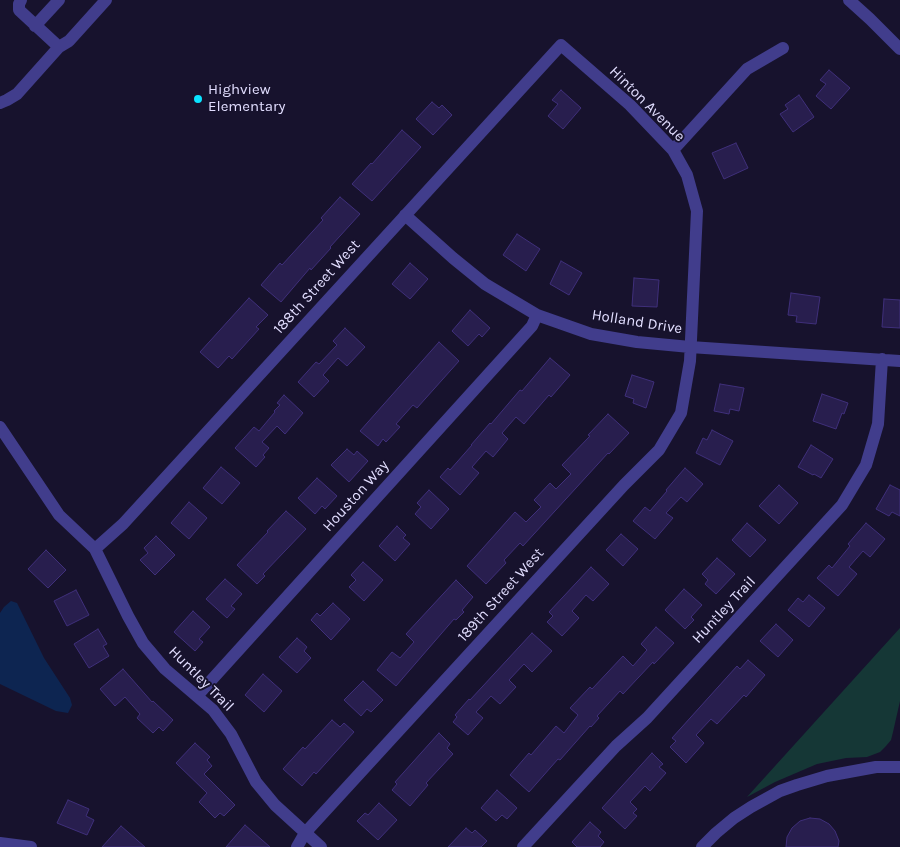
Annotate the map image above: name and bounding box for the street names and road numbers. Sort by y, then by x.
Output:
street label: Hinton Avenue [606,63,688,145]
street label: 188th Street West [270,236,364,338]
street label: Holland Drive [590,306,684,338]
street label: Houston Way [319,457,393,535]
street label: 189th Street West [454,544,548,646]
street label: Huntley Trail [688,573,760,647]
street label: Huntley Trail [165,643,237,715]

